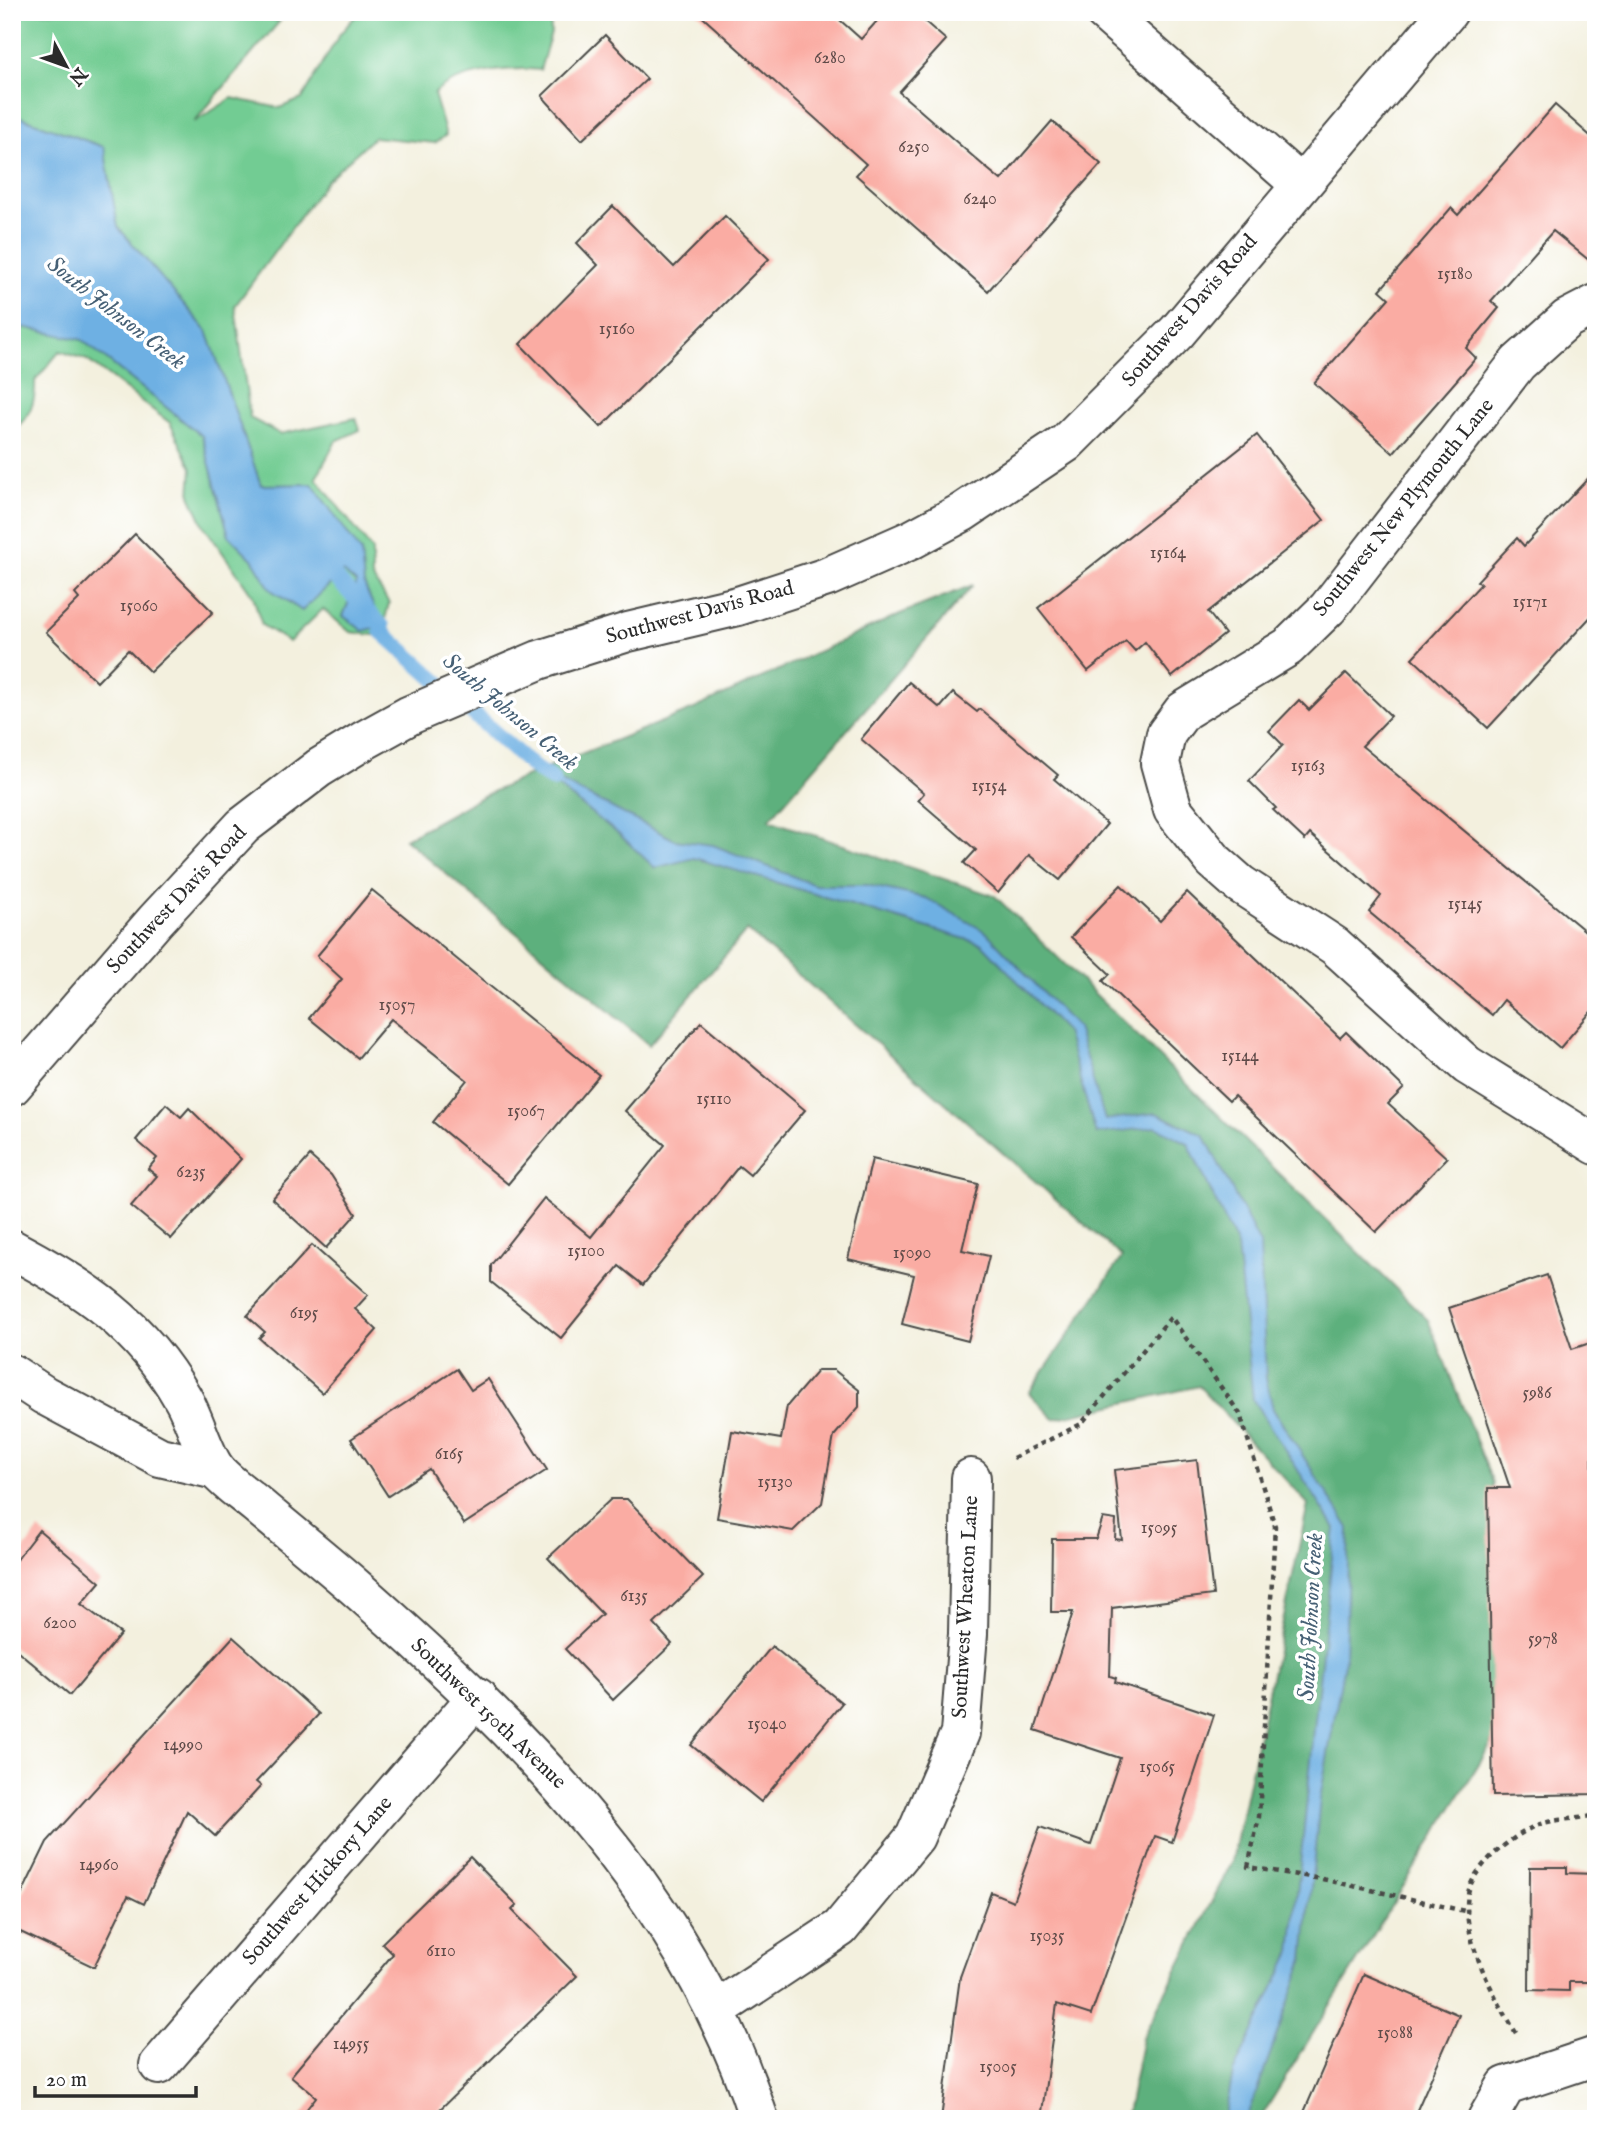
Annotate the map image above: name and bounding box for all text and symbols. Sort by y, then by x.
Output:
north arrow [32,32,102,102]
house number: 6280 [814,47,846,70]
text: N [63,61,92,90]
house number: 6250 [898,136,930,159]
house number: 6240 [963,188,997,211]
street label: Southwest Davis Road [1116,229,1264,393]
water label: South Johnson Creek [41,250,191,376]
house number: 15180 [1437,263,1473,286]
house number: 15160 [599,318,635,341]
street label: Southwest New Plymouth Lane [1308,393,1501,623]
house number: 15164 [1150,542,1186,565]
street label: Southwest Davis Road [603,575,798,651]
house number: 15171 [1512,591,1548,614]
house number: 15060 [120,595,158,618]
water label: South Johnson Creek [436,647,584,777]
house number: 15163 [1291,755,1325,778]
house number: 15154 [971,775,1007,798]
street label: Southwest Davis Road [101,819,253,980]
house number: 15145 [1447,893,1483,916]
house number: 15057 [379,994,415,1017]
house number: 15144 [1221,1045,1259,1068]
house number: 15110 [696,1088,732,1111]
house number: 15067 [507,1100,545,1123]
house number: 6235 [176,1161,206,1184]
house number: 15100 [567,1240,605,1263]
house number: 15090 [893,1242,931,1265]
house number: 6195 [290,1302,319,1325]
house number: 5986 [1522,1382,1552,1405]
house number: 6165 [435,1443,464,1466]
house number: 15130 [757,1471,793,1494]
street label: Southwest Wheaton Lane [947,1494,985,1719]
house number: 15095 [1141,1517,1178,1540]
water label: South Johnson Creek [1292,1532,1330,1702]
house number: 6135 [620,1585,648,1608]
house number: 6200 [43,1612,77,1635]
house number: 5978 [1528,1628,1558,1651]
street label: Southwest 150th Avenue [404,1633,572,1796]
house number: 15040 [747,1713,787,1736]
house number: 14990 [163,1734,203,1757]
house number: 15065 [1139,1756,1176,1779]
street label: Southwest Hickory Lane [237,1790,399,1971]
house number: 14960 [79,1854,119,1877]
house number: 15035 [1029,1925,1065,1948]
house number: 6110 [426,1940,456,1963]
house number: 15088 [1377,2022,1413,2045]
house number: 14955 [333,2033,370,2056]
scale bar [35,2054,196,2098]
house number: 15005 [979,2056,1017,2079]
text: 20 m [46,2067,87,2094]

